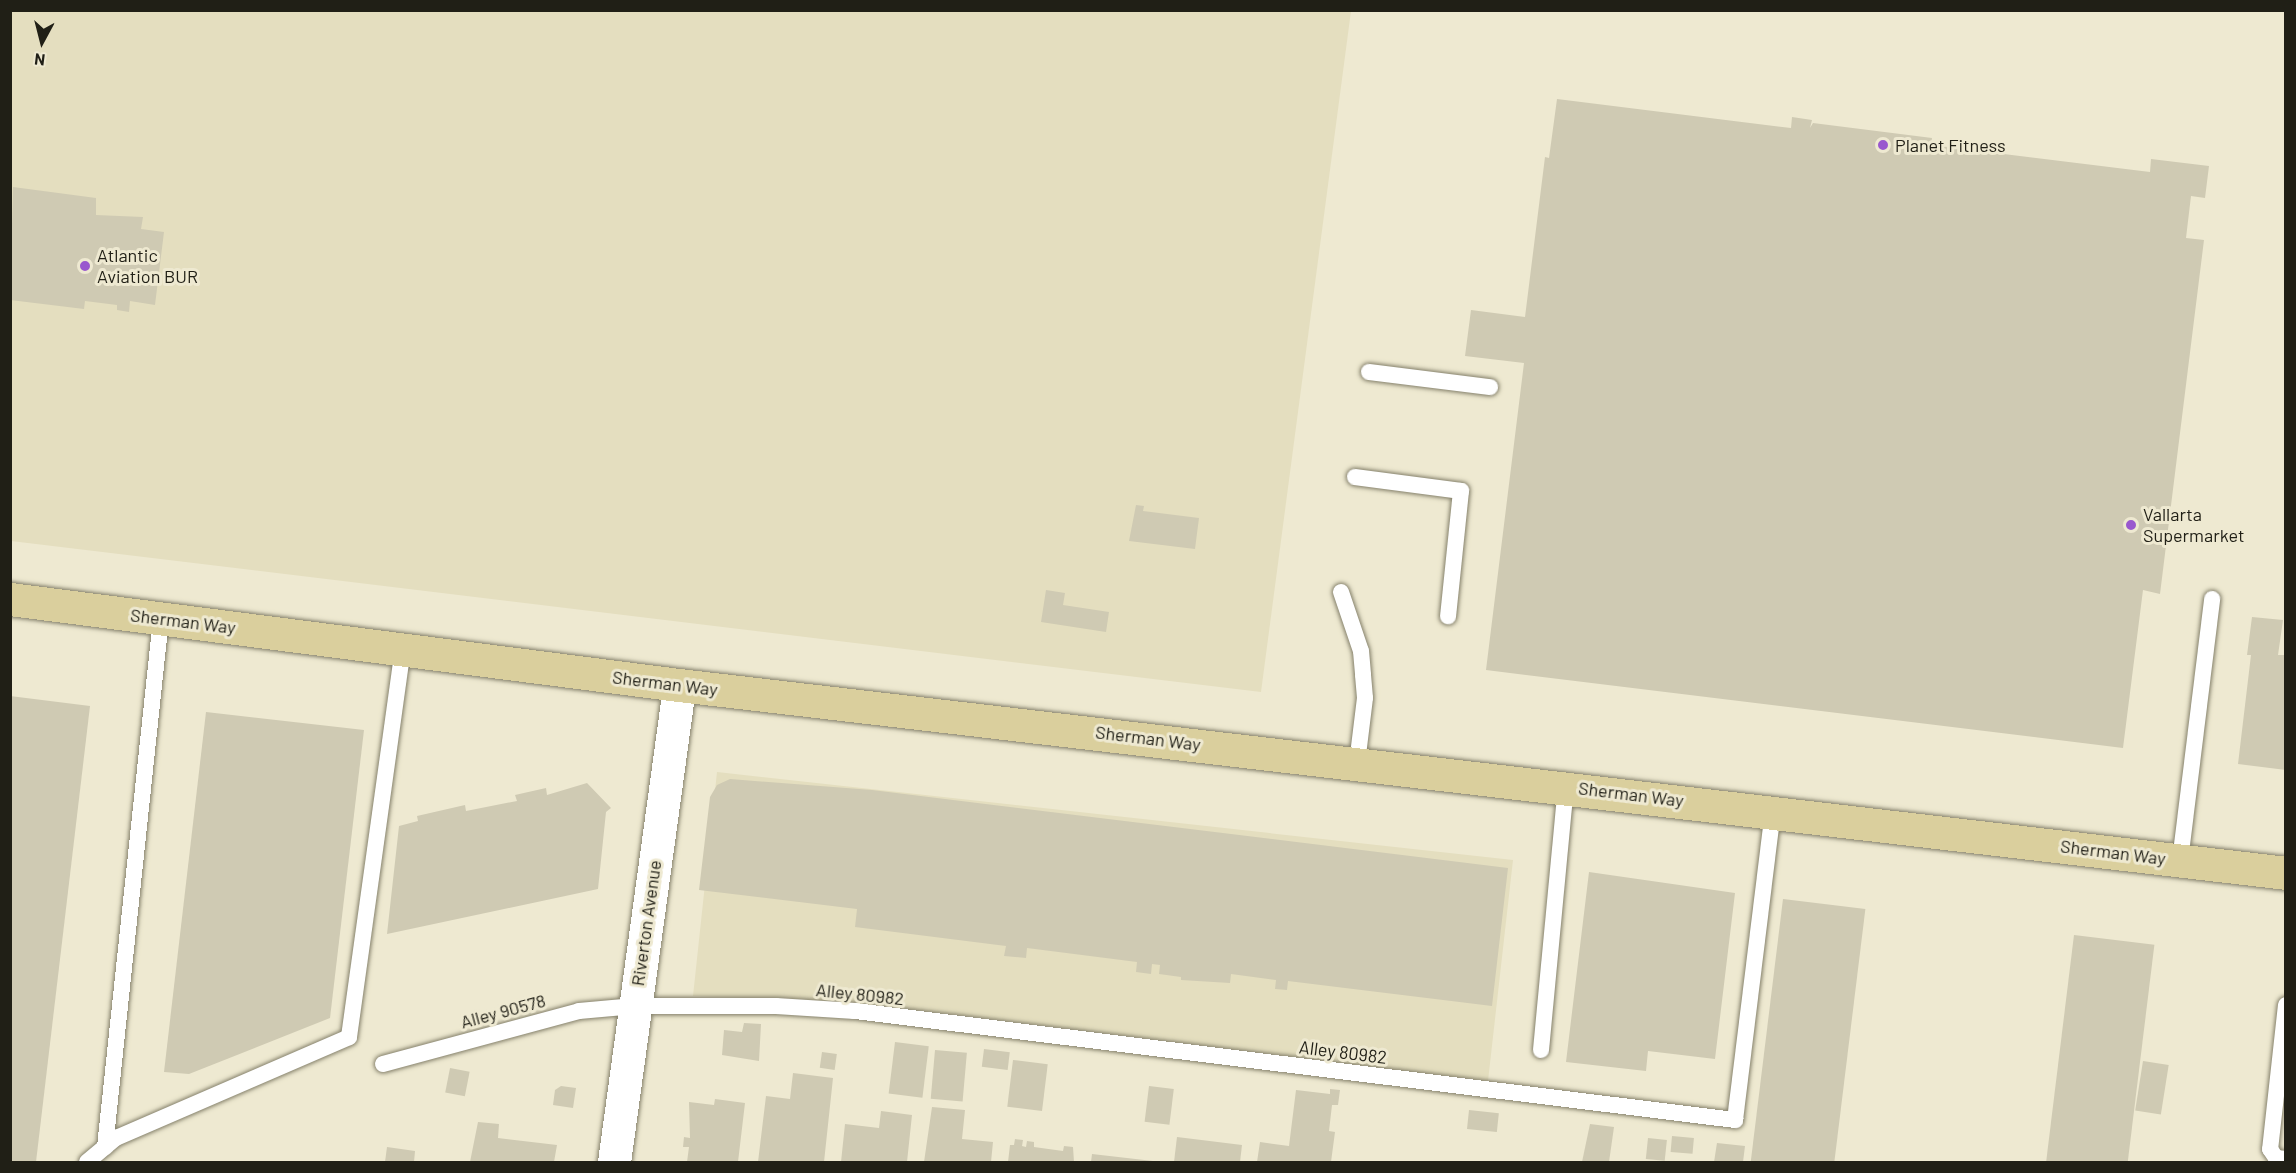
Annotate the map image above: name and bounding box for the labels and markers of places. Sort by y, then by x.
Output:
place label: Planet Fitness [1895,134,2006,156]
marker: Planet Fitness [1876,138,1890,152]
place label: Atlantic Aviation BUR [97,245,198,288]
marker: Atlantic Aviation BUR [78,259,92,273]
place label: Vallarta Supermarket [2143,504,2244,546]
marker: Vallarta Supermarket [2124,518,2138,532]

